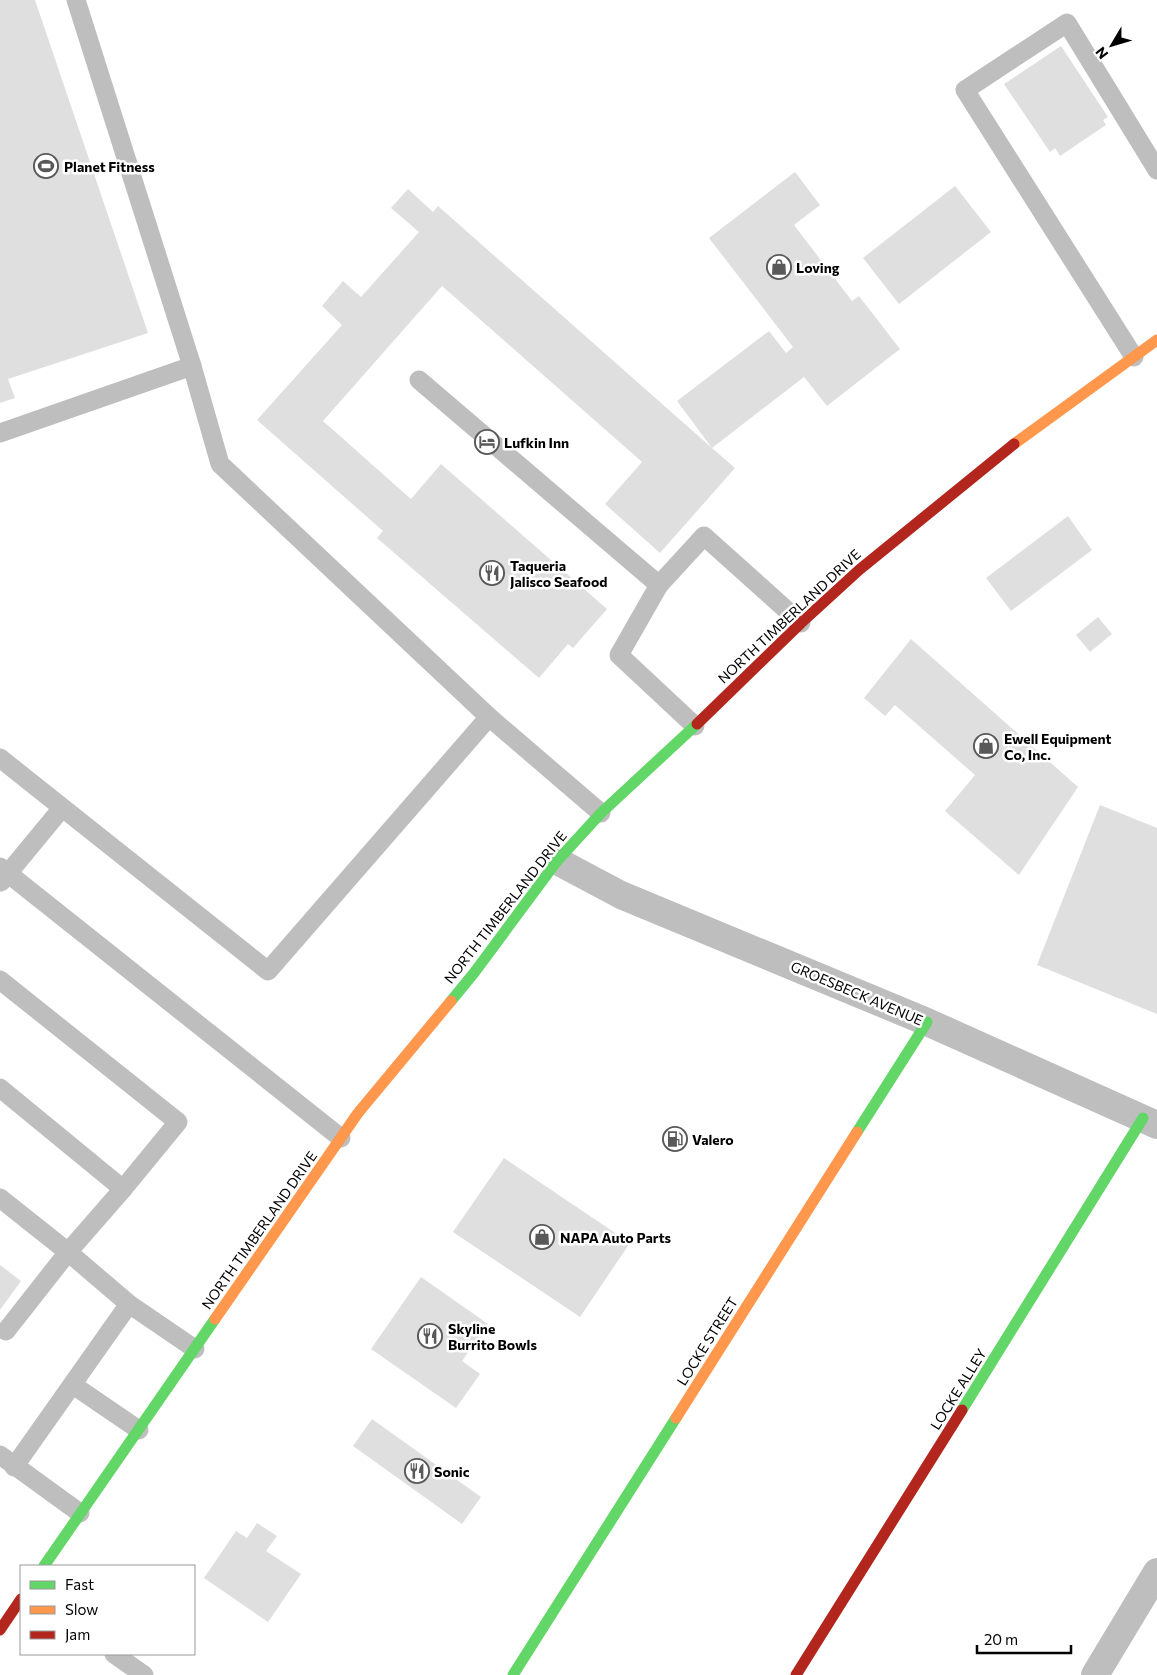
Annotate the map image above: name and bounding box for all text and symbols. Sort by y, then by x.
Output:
north arrow [1087,20,1137,70]
text: N [1091,44,1111,63]
sports icon: Planet Fitness [33,153,59,179]
place label: Planet Fitness [64,158,155,175]
shop icon: Loving [766,254,792,280]
place label: Loving [796,259,840,276]
hotel icon: Lufkin Inn [474,429,500,455]
place label: Lufkin Inn [504,434,569,451]
street label: NORTH TIMBERLAND DRIVE [714,545,864,687]
place label: Taqueria Jalisco Seafood [510,557,607,590]
restaurant icon: Taqueria Jalisco Seafood [479,560,505,586]
place label: Ewell Equipment Co, Inc. [1004,730,1111,763]
shop icon: Ewell Equipment Co, Inc. [973,733,999,759]
street label: NORTH TIMBERLAND DRIVE [440,827,570,987]
street label: GROESBECK AVENUE [788,957,926,1029]
fuel station icon: Valero [662,1126,688,1152]
place label: Valero [692,1131,734,1148]
street label: NORTH TIMBERLAND DRIVE [198,1148,320,1312]
shop icon: NAPA Auto Parts [529,1224,555,1250]
place label: NAPA Auto Parts [560,1229,672,1246]
street label: LOCKE STREET [673,1294,741,1388]
place label: Skyline Burrito Bowls [448,1320,537,1353]
restaurant icon: Skyline Burrito Bowls [417,1323,443,1349]
street label: LOCKE ALLEY [926,1345,990,1433]
restaurant icon: Sonic [404,1458,430,1484]
place label: Sonic [434,1463,470,1480]
legend [20,1565,195,1655]
text: Fast [65,1575,94,1593]
text: Slow [65,1600,98,1618]
scale bar [977,1622,1071,1654]
text: Jam [65,1625,90,1643]
text: 20 m [984,1630,1018,1648]

